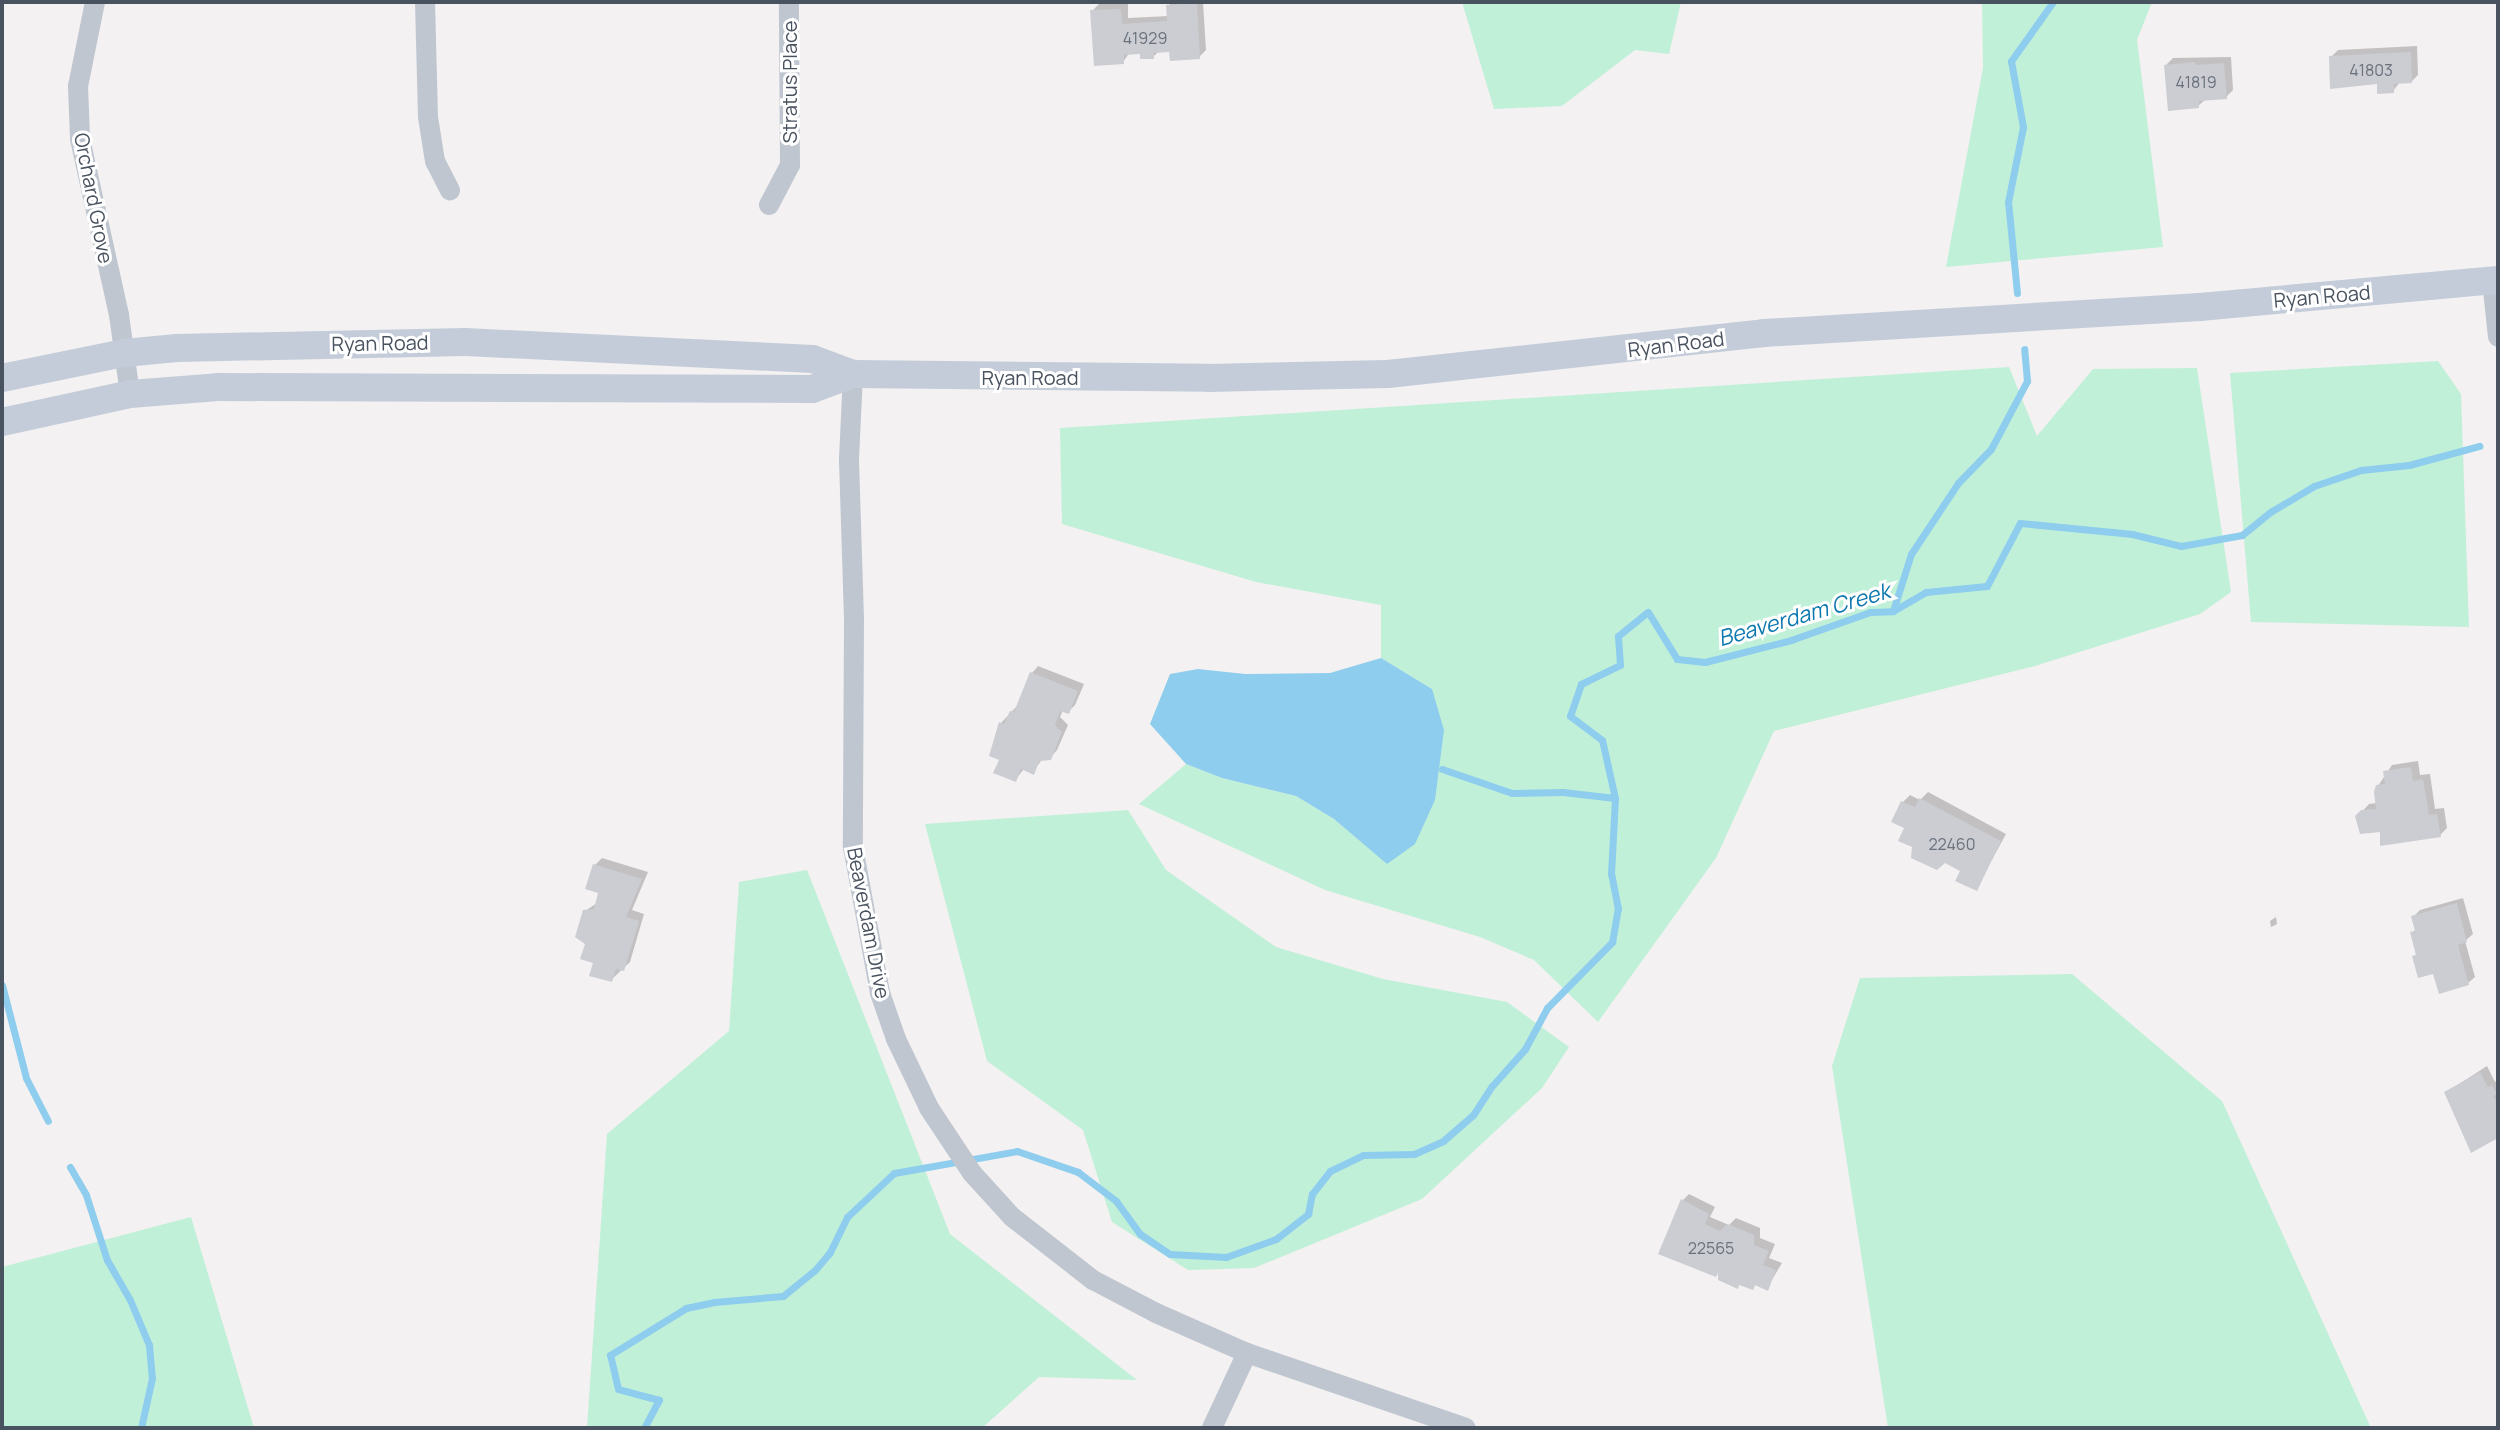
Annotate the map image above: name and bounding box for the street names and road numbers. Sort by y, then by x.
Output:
street label: Stratus Place [777,21,801,143]
street label: Orchard Grove [70,131,118,265]
street label: Ryan Road [2273,280,2371,312]
street label: Ryan Road [1626,326,1726,362]
street label: Ryan Road [331,330,429,356]
street label: Ryan Road [981,365,1079,389]
street label: Beaverdam Drive [843,845,895,1001]

